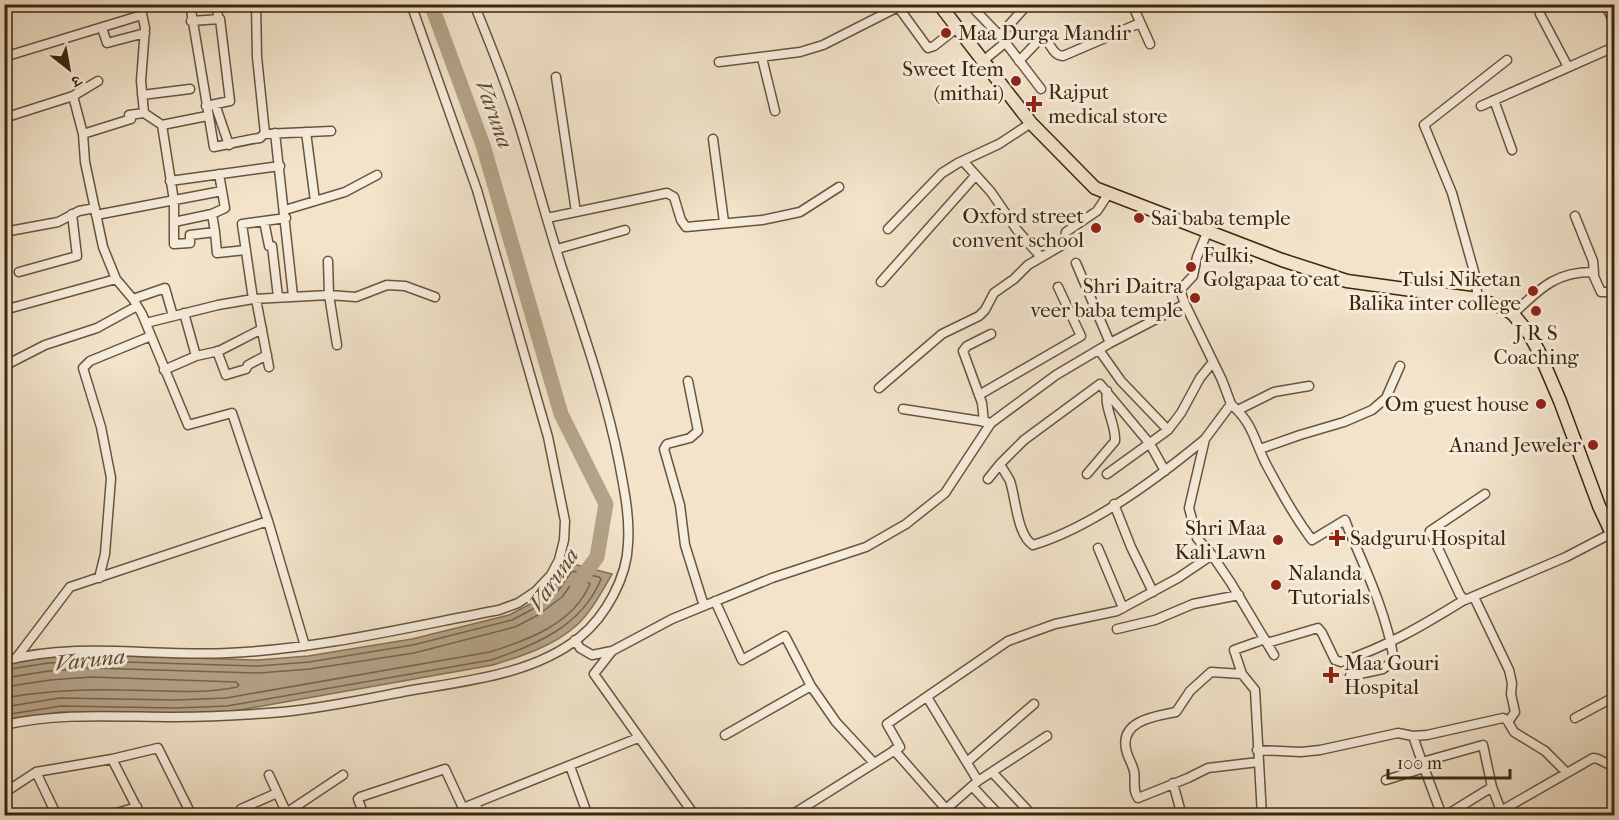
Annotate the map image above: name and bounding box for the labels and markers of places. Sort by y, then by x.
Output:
place label: Maa Durga Mandir [958,21,1131,45]
marker: Maa Durga Mandir [939,26,953,40]
place label: Sweet Item (mithai) [902,57,1005,105]
marker: Sweet Item (mithai) [1009,74,1023,88]
place label: Rajput medical store [1048,80,1167,128]
marker: Rajput medical store [1025,95,1043,113]
place label: Oxford street convent school [952,204,1084,252]
place label: Sai baba temple [1151,206,1291,230]
marker: Sai baba temple [1132,211,1146,225]
marker: Oxford street convent school [1089,221,1103,235]
place label: Fulki, Golgapaa to eat [1203,243,1341,291]
marker: Fulki, Golgapaa to eat [1184,260,1198,274]
place label: Tulsi Niketan Balika inter college [1348,267,1521,315]
place label: Shri Daitra veer baba temple [1030,274,1183,322]
marker: Tulsi Niketan Balika inter college [1526,284,1540,298]
marker: Shri Daitra veer baba temple [1188,291,1202,305]
marker: J R S Coaching [1529,304,1543,318]
place label: J R S Coaching [1493,321,1579,369]
place label: Om guest house [1385,392,1529,416]
marker: Om guest house [1534,397,1548,411]
place label: Anand Jeweler [1448,433,1581,457]
marker: Anand Jeweler [1586,438,1600,452]
place label: Shri Maa Kali Lawn [1174,516,1266,564]
place label: Sadguru Hospital [1350,526,1506,550]
marker: Sadguru Hospital [1328,529,1346,547]
marker: Shri Maa Kali Lawn [1271,533,1285,547]
place label: Nalanda Tutorials [1288,561,1370,609]
marker: Nalanda Tutorials [1269,578,1283,592]
place label: Maa Gouri Hospital [1344,651,1439,699]
marker: Maa Gouri Hospital [1322,666,1340,684]

